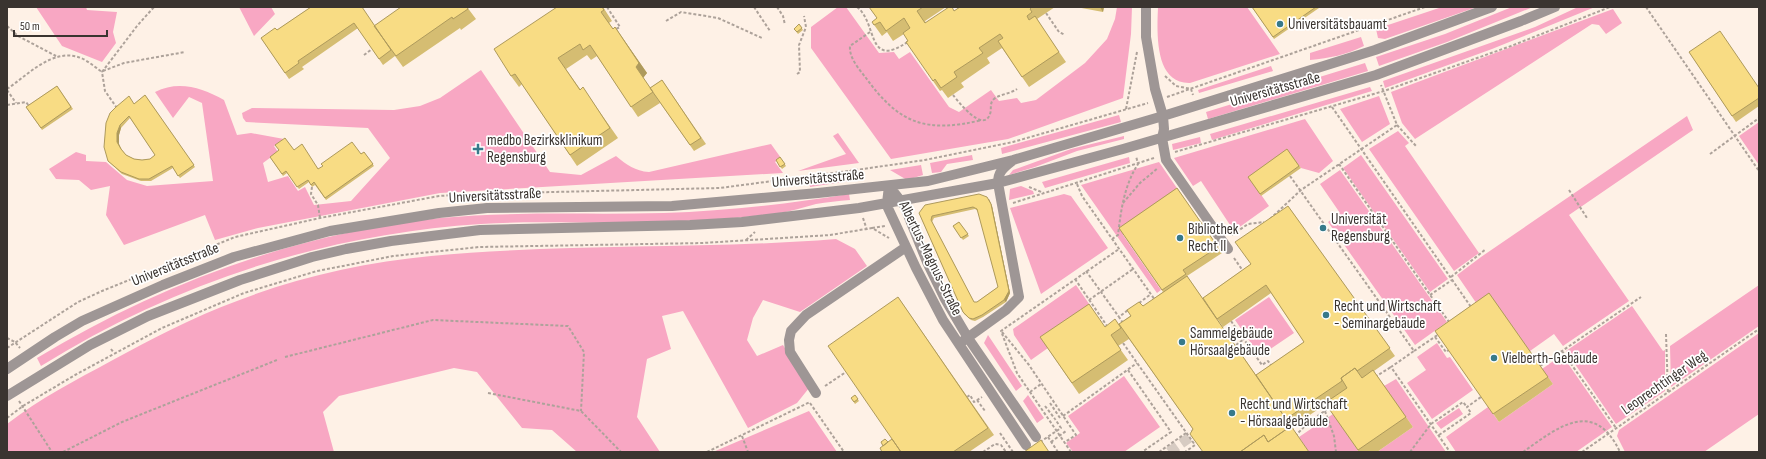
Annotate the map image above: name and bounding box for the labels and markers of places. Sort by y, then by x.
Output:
place label: Universitätsbauamt [1288,15,1388,34]
marker: Universitätsbauamt [1275,19,1285,29]
place label: medbo Bezirksklinikum Regensburg [487,131,602,167]
marker: medbo Bezirksklinikum Regensburg [472,143,484,155]
place label: Universität Regensburg [1331,210,1390,246]
place label: Bibliothek Recht II [1188,220,1239,256]
marker: Universität Regensburg [1318,223,1328,233]
marker: Bibliothek Recht II [1175,233,1185,243]
place label: Recht und Wirtschaft - Seminargebäude [1334,297,1442,333]
marker: Recht und Wirtschaft - Seminargebäude [1321,310,1331,320]
place label: Sammelgebäude Hörsaalgebäude [1190,324,1273,360]
marker: Sammelgebäude Hörsaalgebäude [1177,337,1187,347]
place label: Vielberth-Gebäude [1502,349,1598,368]
marker: Vielberth-Gebäude [1489,353,1499,363]
place label: Recht und Wirtschaft - Hörsaalgebäude [1240,395,1348,431]
marker: Recht und Wirtschaft - Hörsaalgebäude [1227,408,1237,418]

